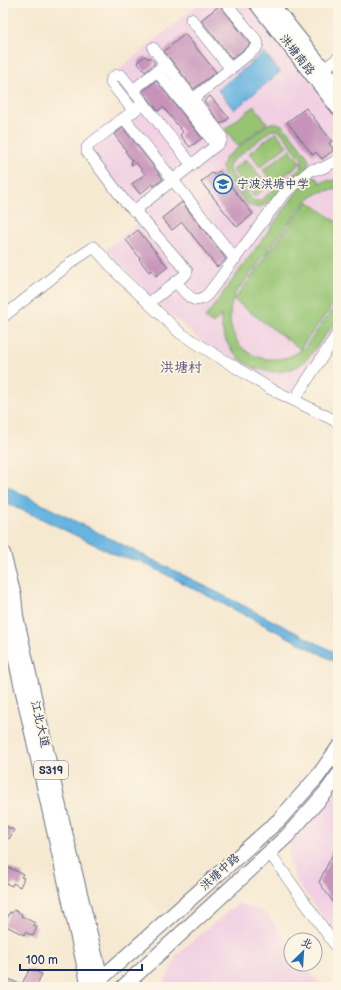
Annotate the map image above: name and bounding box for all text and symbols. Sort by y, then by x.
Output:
street label: 洪塘南路 [276,31,318,79]
school or university icon: 宁波洪塘中学 [212,173,234,195]
place label: 宁波洪塘中学 [237,177,309,192]
district label: 洪塘村 [160,359,202,376]
street label: 江北大道 [27,699,53,749]
road number: S319 [34,761,68,779]
street label: 洪塘中路 [197,850,243,894]
north arrow [283,932,323,972]
text: 北 [299,935,315,952]
scale bar [20,946,142,972]
text: 100 m [26,953,58,968]

